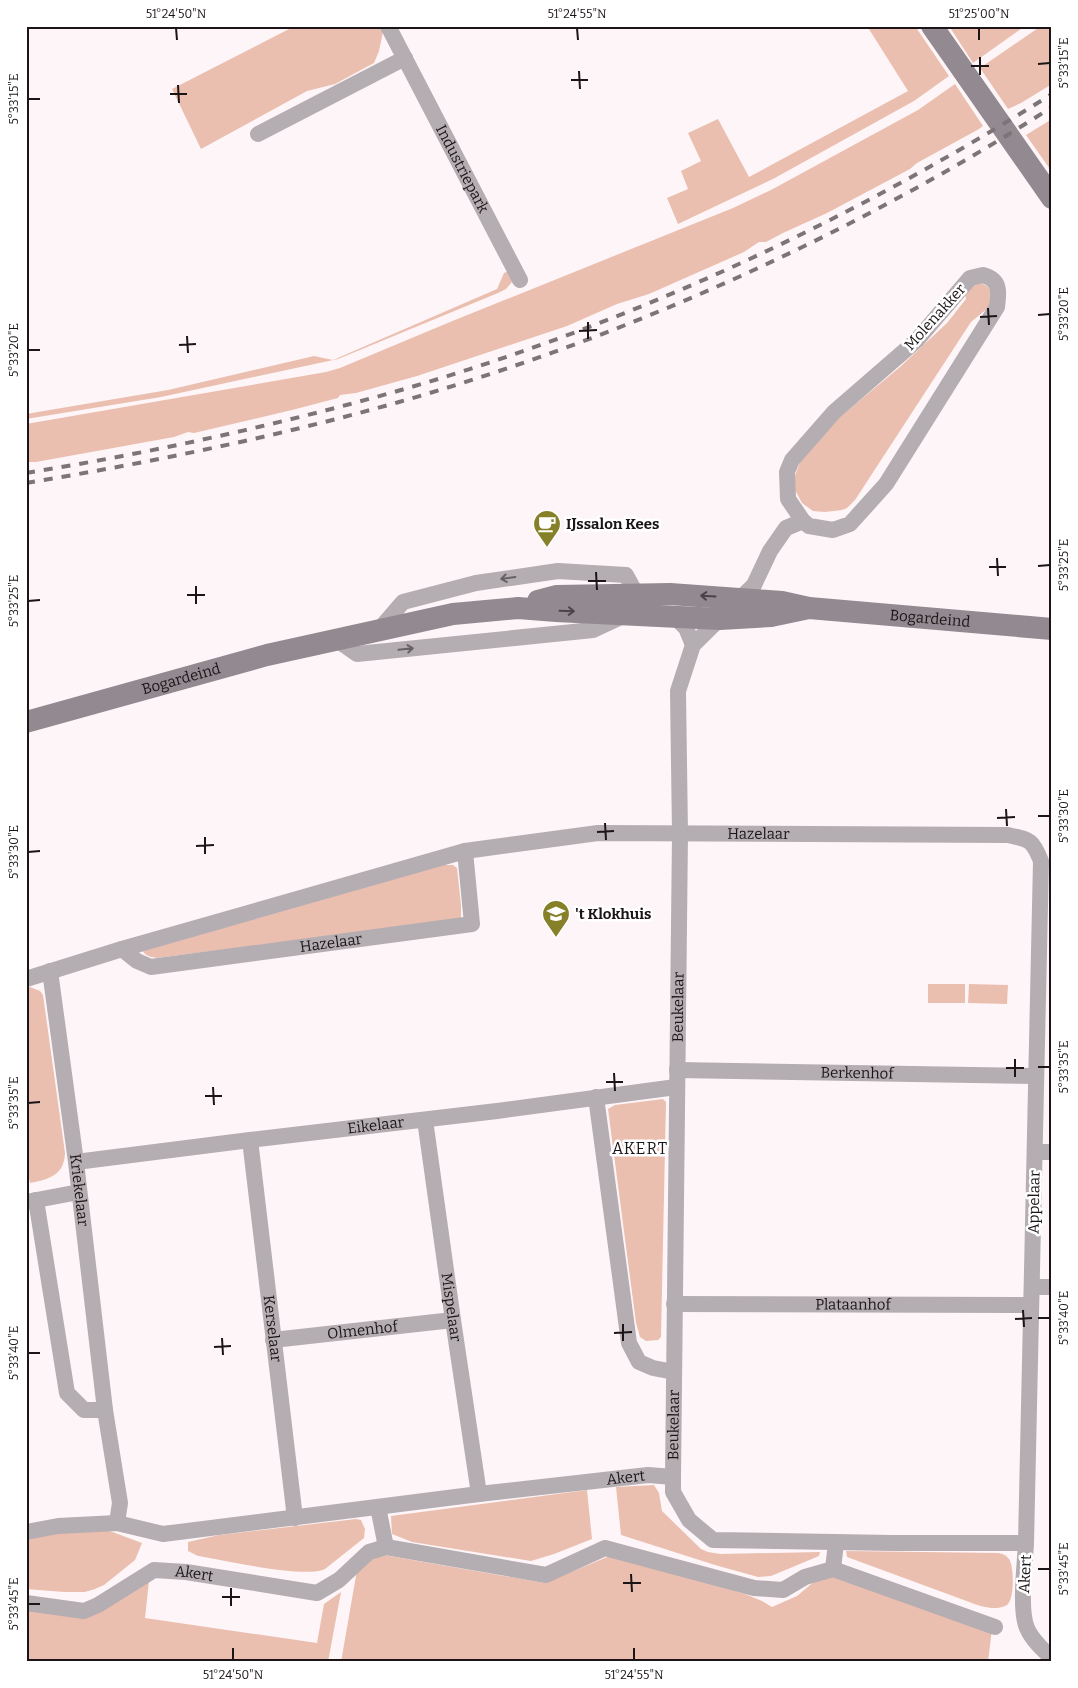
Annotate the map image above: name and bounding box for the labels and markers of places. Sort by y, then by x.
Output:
cafe icon: IJssalon Kees [532,509,562,548]
place label: IJssalon Kees [566,515,659,533]
school or university icon: 't Klokhuis [541,899,571,938]
place label: 't Klokhuis [575,905,651,923]

